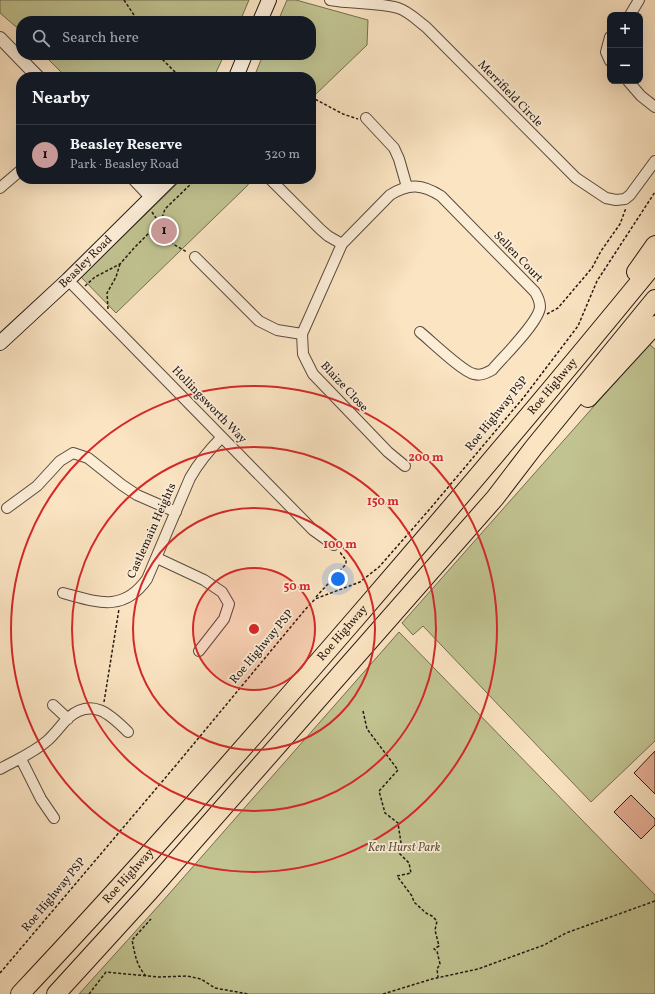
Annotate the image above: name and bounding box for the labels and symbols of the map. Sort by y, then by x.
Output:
street label: Merrifield Circle [474,57,546,131]
pin: 1 [151,216,177,246]
street label: Sellen Court [490,228,546,286]
street label: Beasley Road [56,232,116,292]
street label: Roe Highway [524,355,581,418]
street label: Blaize Close [317,358,372,416]
street label: Hollingsworth Way [168,363,250,447]
street label: Roe Highway PSP [462,373,532,455]
text: 200 m [408,450,444,466]
street label: Castlemain Heights [124,481,180,581]
text: 150 m [367,494,399,510]
text: 100 m [323,537,357,553]
your location [328,569,348,589]
text: 50 m [283,579,311,595]
street label: Roe Highway [314,602,372,665]
street label: Roe Highway PSP [226,607,298,687]
centre of rings [247,622,261,636]
park label: Ken Hurst Park [368,840,441,856]
street label: Roe Highway [99,845,158,907]
street label: Roe Highway PSP [18,855,90,935]

